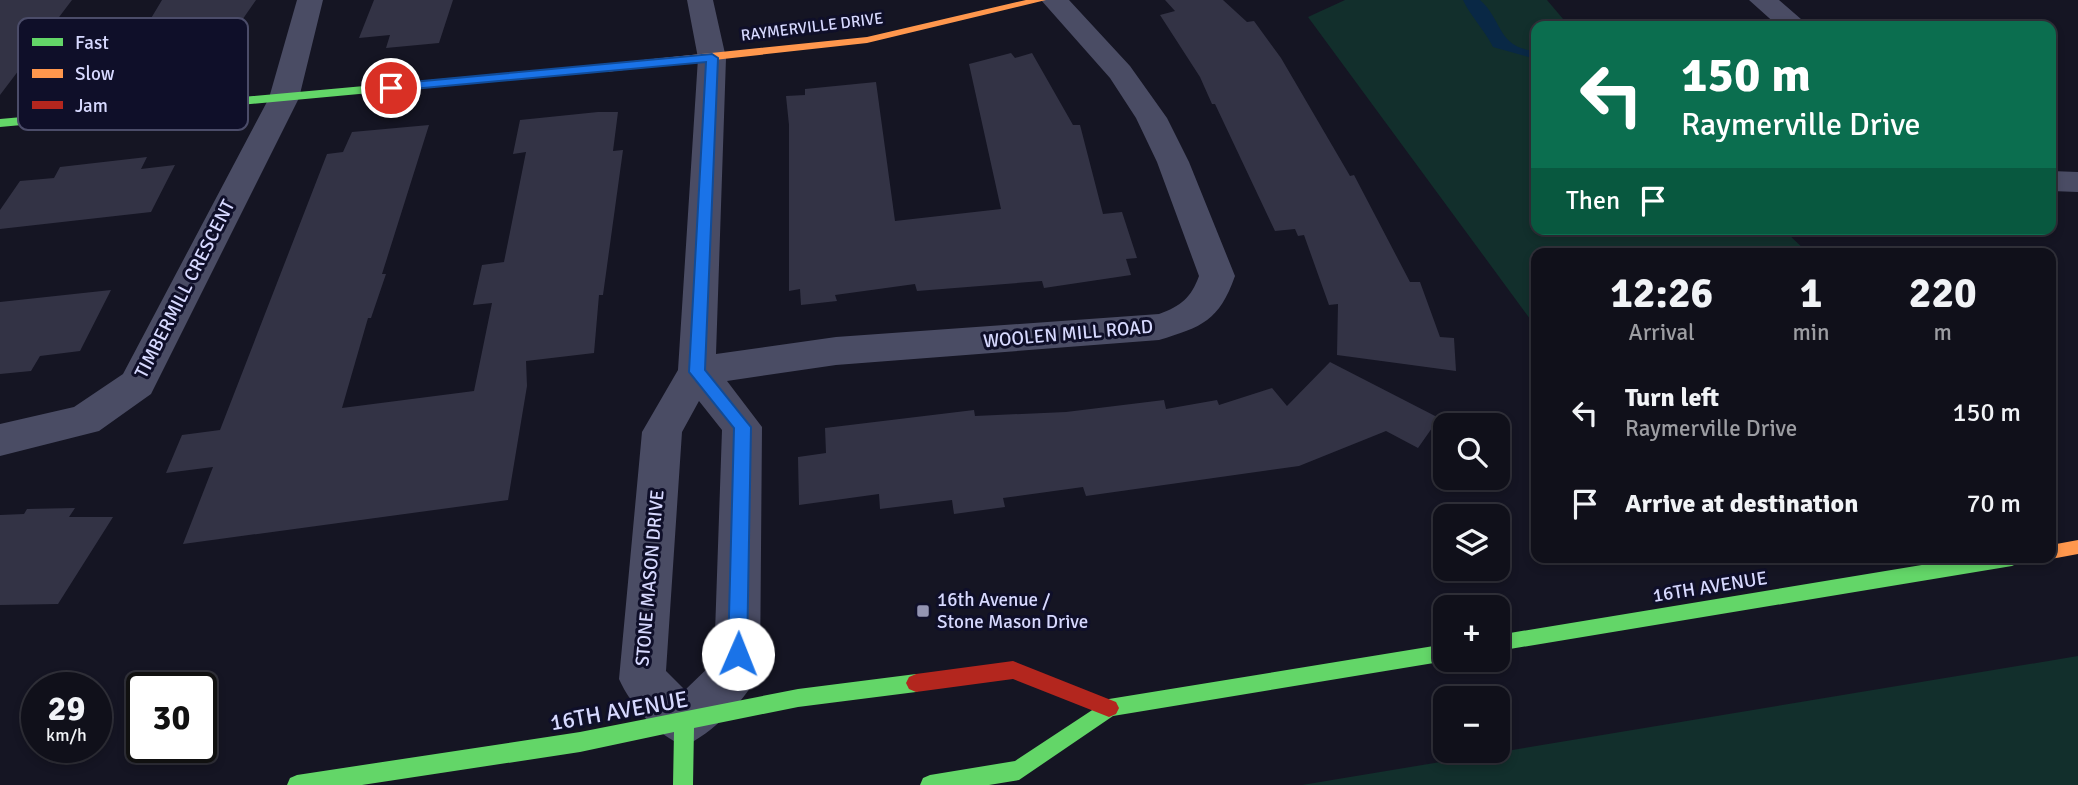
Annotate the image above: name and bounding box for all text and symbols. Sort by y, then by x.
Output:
street label: RAYMERVILLE DRIVE [740,8,884,46]
legend [18,18,248,130]
text: Fast [75,31,109,55]
text: 150 m [1681,45,1811,105]
icon: left [1566,49,1657,140]
pin [361,58,421,118]
text: Slow [75,62,115,86]
icon: arrive [372,69,410,107]
text: Jam [75,94,108,118]
text: Raymerville Drive [1681,105,1921,144]
icon: arrive [1634,182,1672,220]
text: Then [1566,185,1620,217]
street label: TIMBERMILL CRESCENT [130,195,241,382]
text: 12:26 [1610,268,1713,319]
text: 1 [1800,268,1822,319]
text: 220 [1909,268,1977,319]
street label: WOOLEN MILL ROAD [982,315,1154,353]
text: Arrival [1629,318,1695,347]
text: min [1792,318,1830,347]
text: m [1934,318,1952,347]
text: Turn left [1625,382,1719,414]
icon: left [1566,394,1604,432]
text: 150 m [1952,397,2021,429]
map controls [1433,413,1510,763]
button: search [1433,413,1510,490]
text: Raymerville Drive [1625,414,1797,443]
icon: arrive [1566,485,1604,523]
text: Arrive at destination [1625,488,1858,520]
text: 70 m [1966,488,2021,520]
street label: STONE MASON DRIVE [630,489,670,667]
button: layers [1433,504,1510,581]
street label: 16TH AVENUE [1651,566,1769,608]
place label: 16th Avenue / Stone Mason Drive [937,588,1088,634]
button: + [1433,595,1510,672]
marker: 16th Avenue / Stone Mason Drive [915,603,931,619]
position arrow [701,617,775,691]
speed limit sign: 30 [126,672,217,763]
street label: 16TH AVENUE [548,685,690,737]
button: − [1433,686,1510,763]
text: 29 [48,687,85,730]
text: km/h [46,724,87,746]

